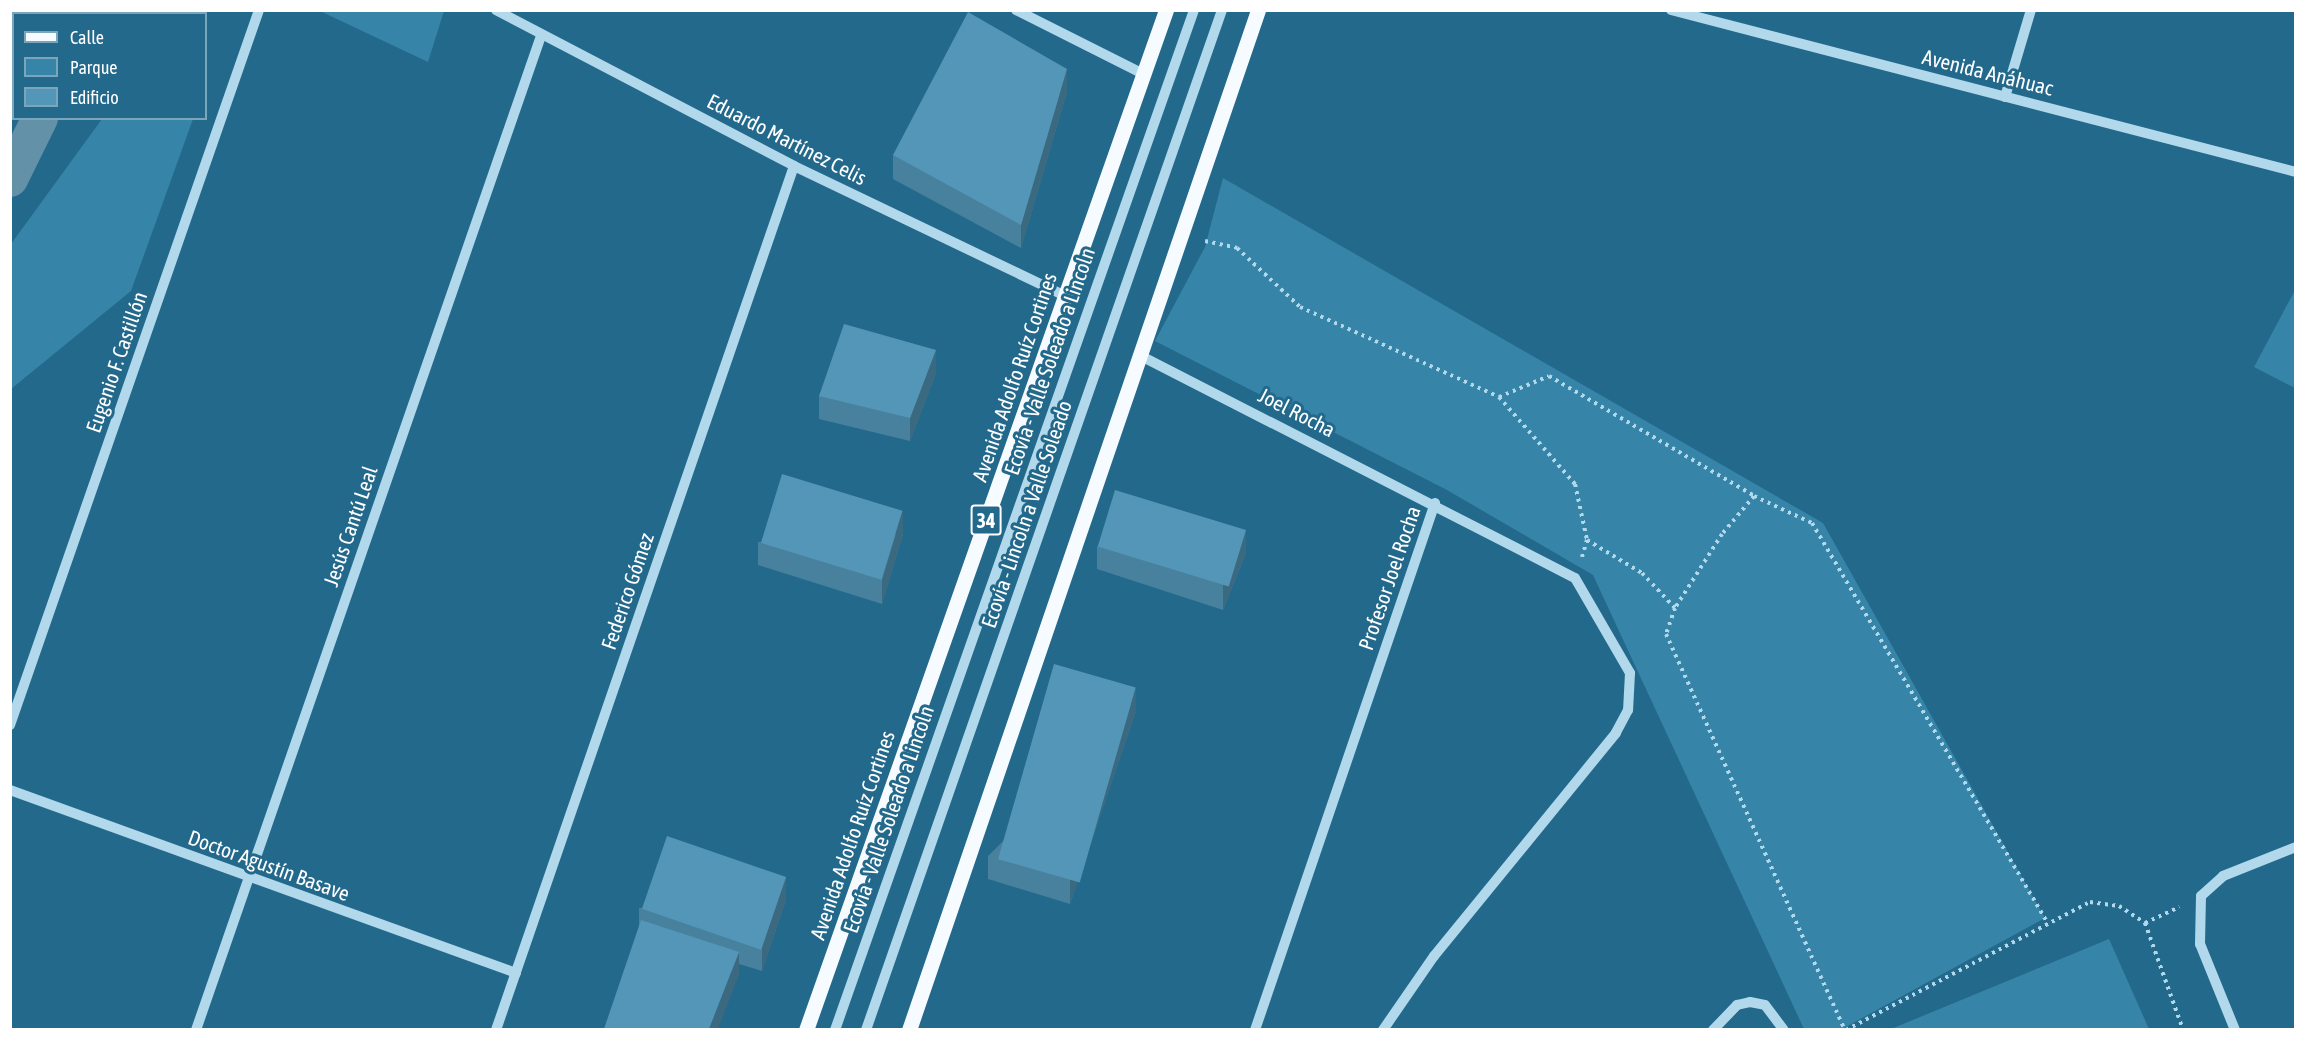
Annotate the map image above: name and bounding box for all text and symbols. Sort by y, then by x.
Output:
legend [12,12,207,120]
text: Calle [70,27,104,48]
street label: Avenida Anáhuac [1920,44,2056,100]
text: Parque [70,57,118,78]
text: Edificio [70,87,119,108]
street label: Eduardo Martínez Celis [703,88,871,190]
street label: Ecovía - Valle Soleado a Lincoln [998,244,1100,478]
street label: Avenida Adolfo Ruíz Cortines [966,269,1062,485]
street label: Eugenio F. Castillón [80,288,152,436]
street label: Joel Rocha [1254,382,1340,442]
street label: Ecovía - Lincoln a Valle Soleado [975,397,1077,631]
street label: Jesús Cantú Leal [318,463,382,589]
road number: 34 [970,503,1002,537]
street label: Profesor Joel Rocha [1353,503,1425,653]
street label: Federico Gómez [595,529,659,653]
street label: Ecovía - Valle Soleado a Lincoln [837,702,939,936]
street label: Avenida Adolfo Ruíz Cortines [804,727,900,943]
street label: Doctor Agustín Basave [185,824,353,906]

